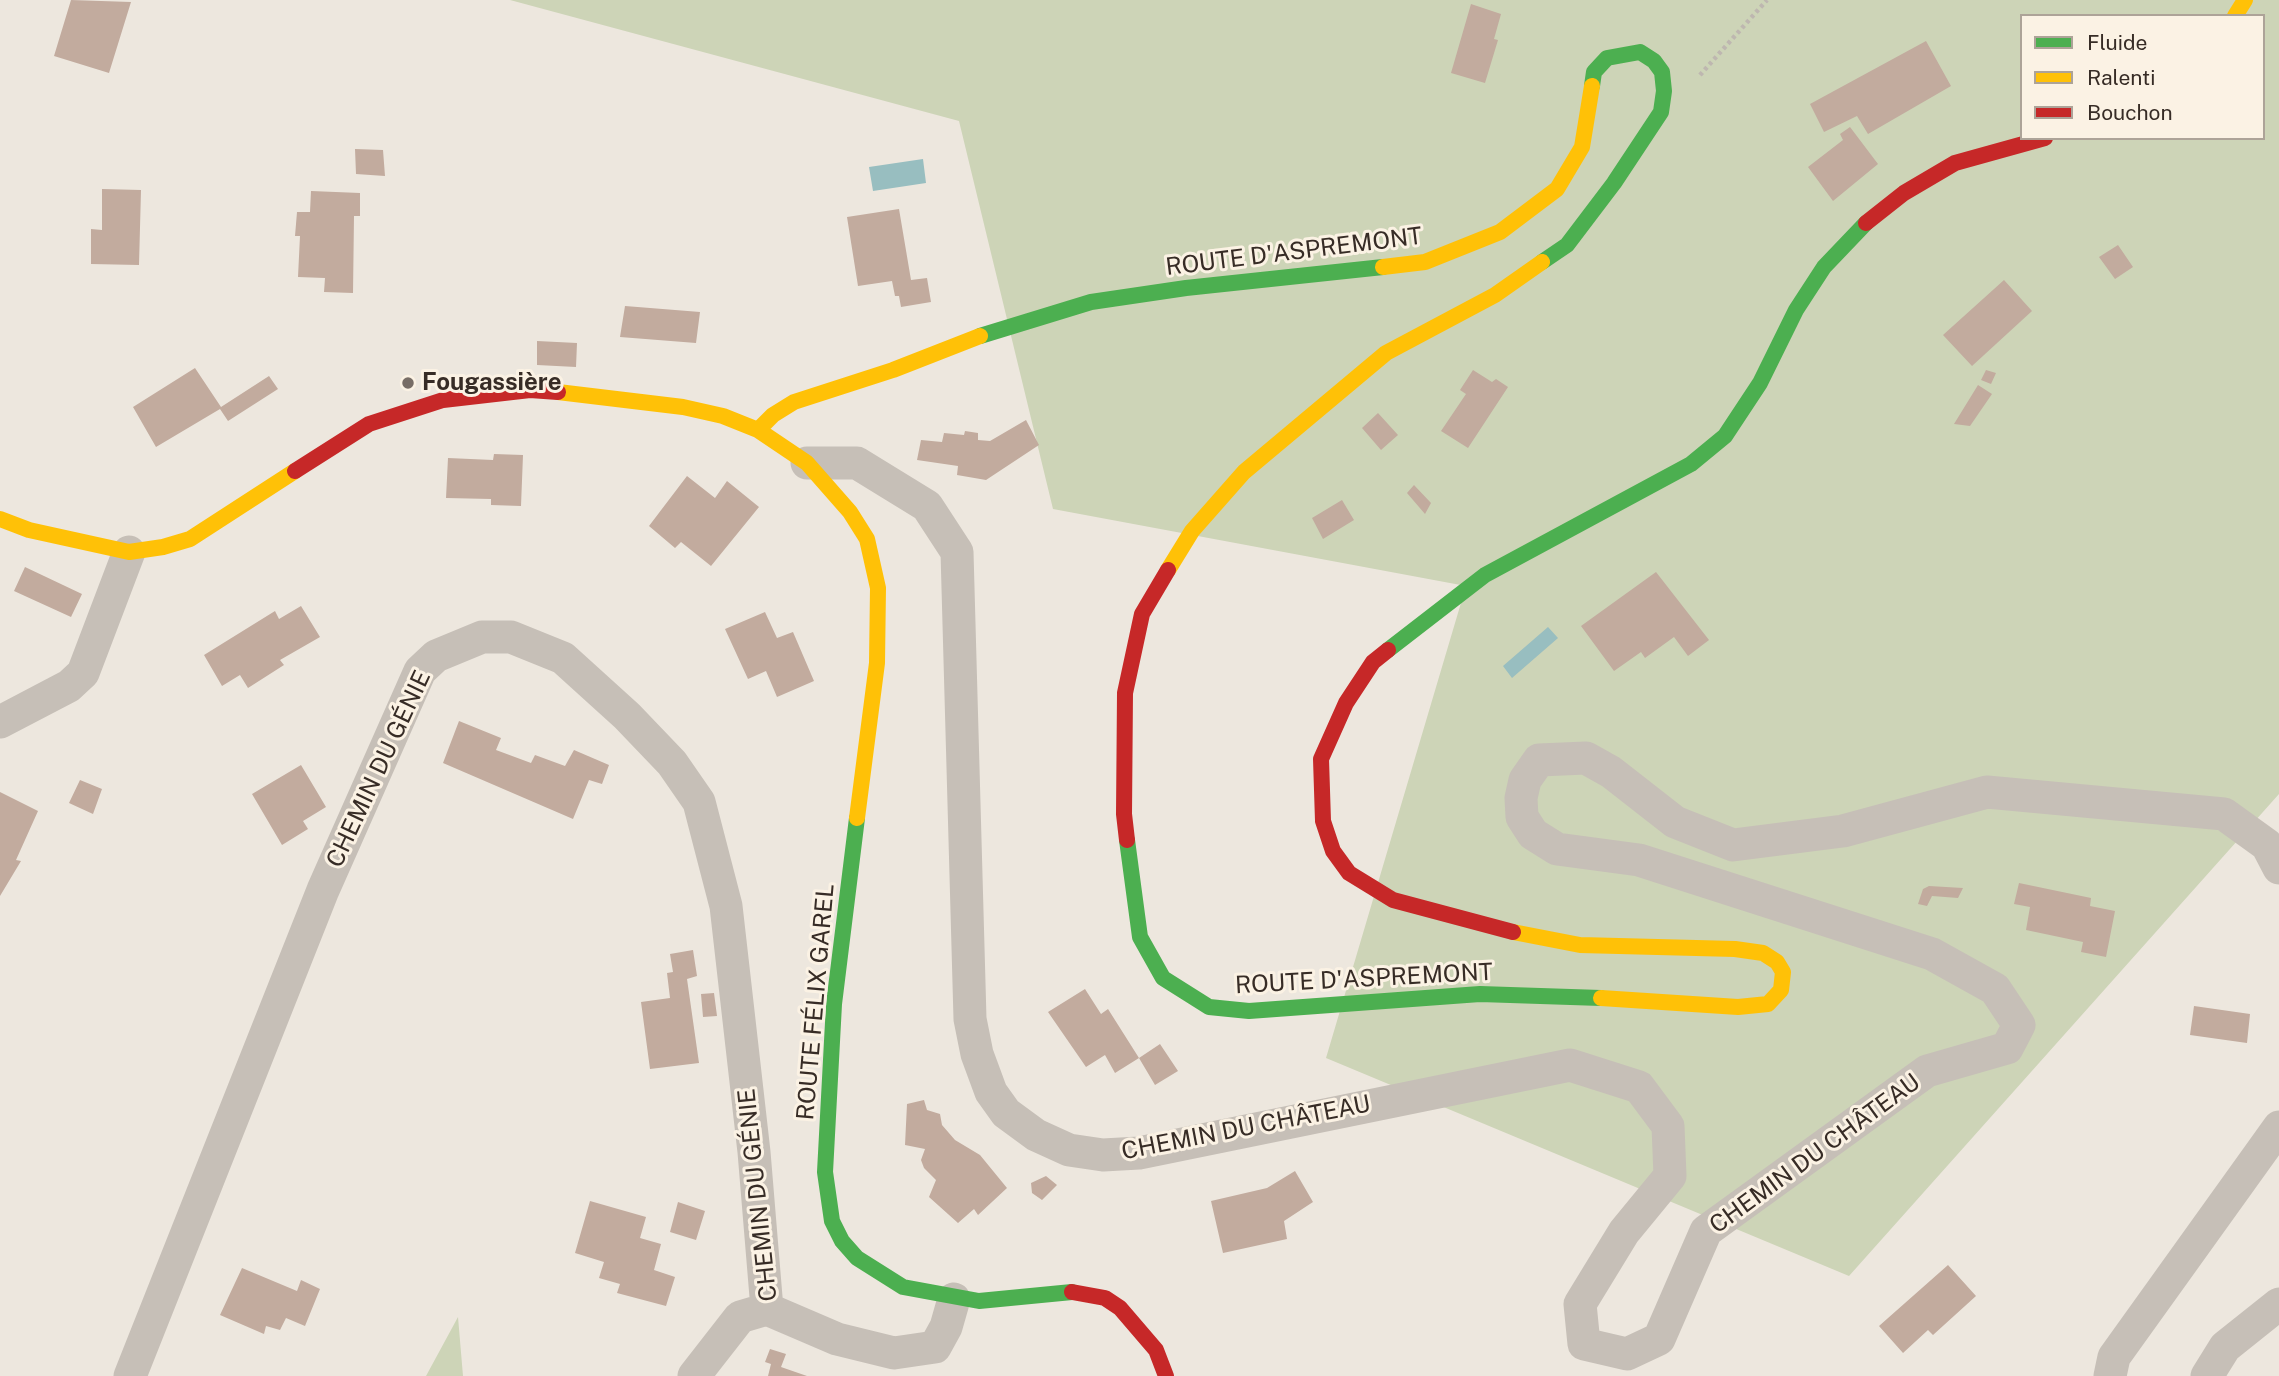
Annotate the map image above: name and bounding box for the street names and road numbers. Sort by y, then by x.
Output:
street label: ROUTE D'ASPREMONT [1164,222,1424,282]
street label: CHEMIN DU GÉNIE [321,666,437,872]
street label: ROUTE FÉLIX GAREL [791,883,841,1121]
street label: ROUTE D'ASPREMONT [1234,958,1494,1000]
street label: CHEMIN DU CHÂTEAU [1704,1068,1926,1240]
street label: CHEMIN DU GÉNIE [733,1087,783,1303]
street label: CHEMIN DU CHÂTEAU [1119,1090,1373,1166]

